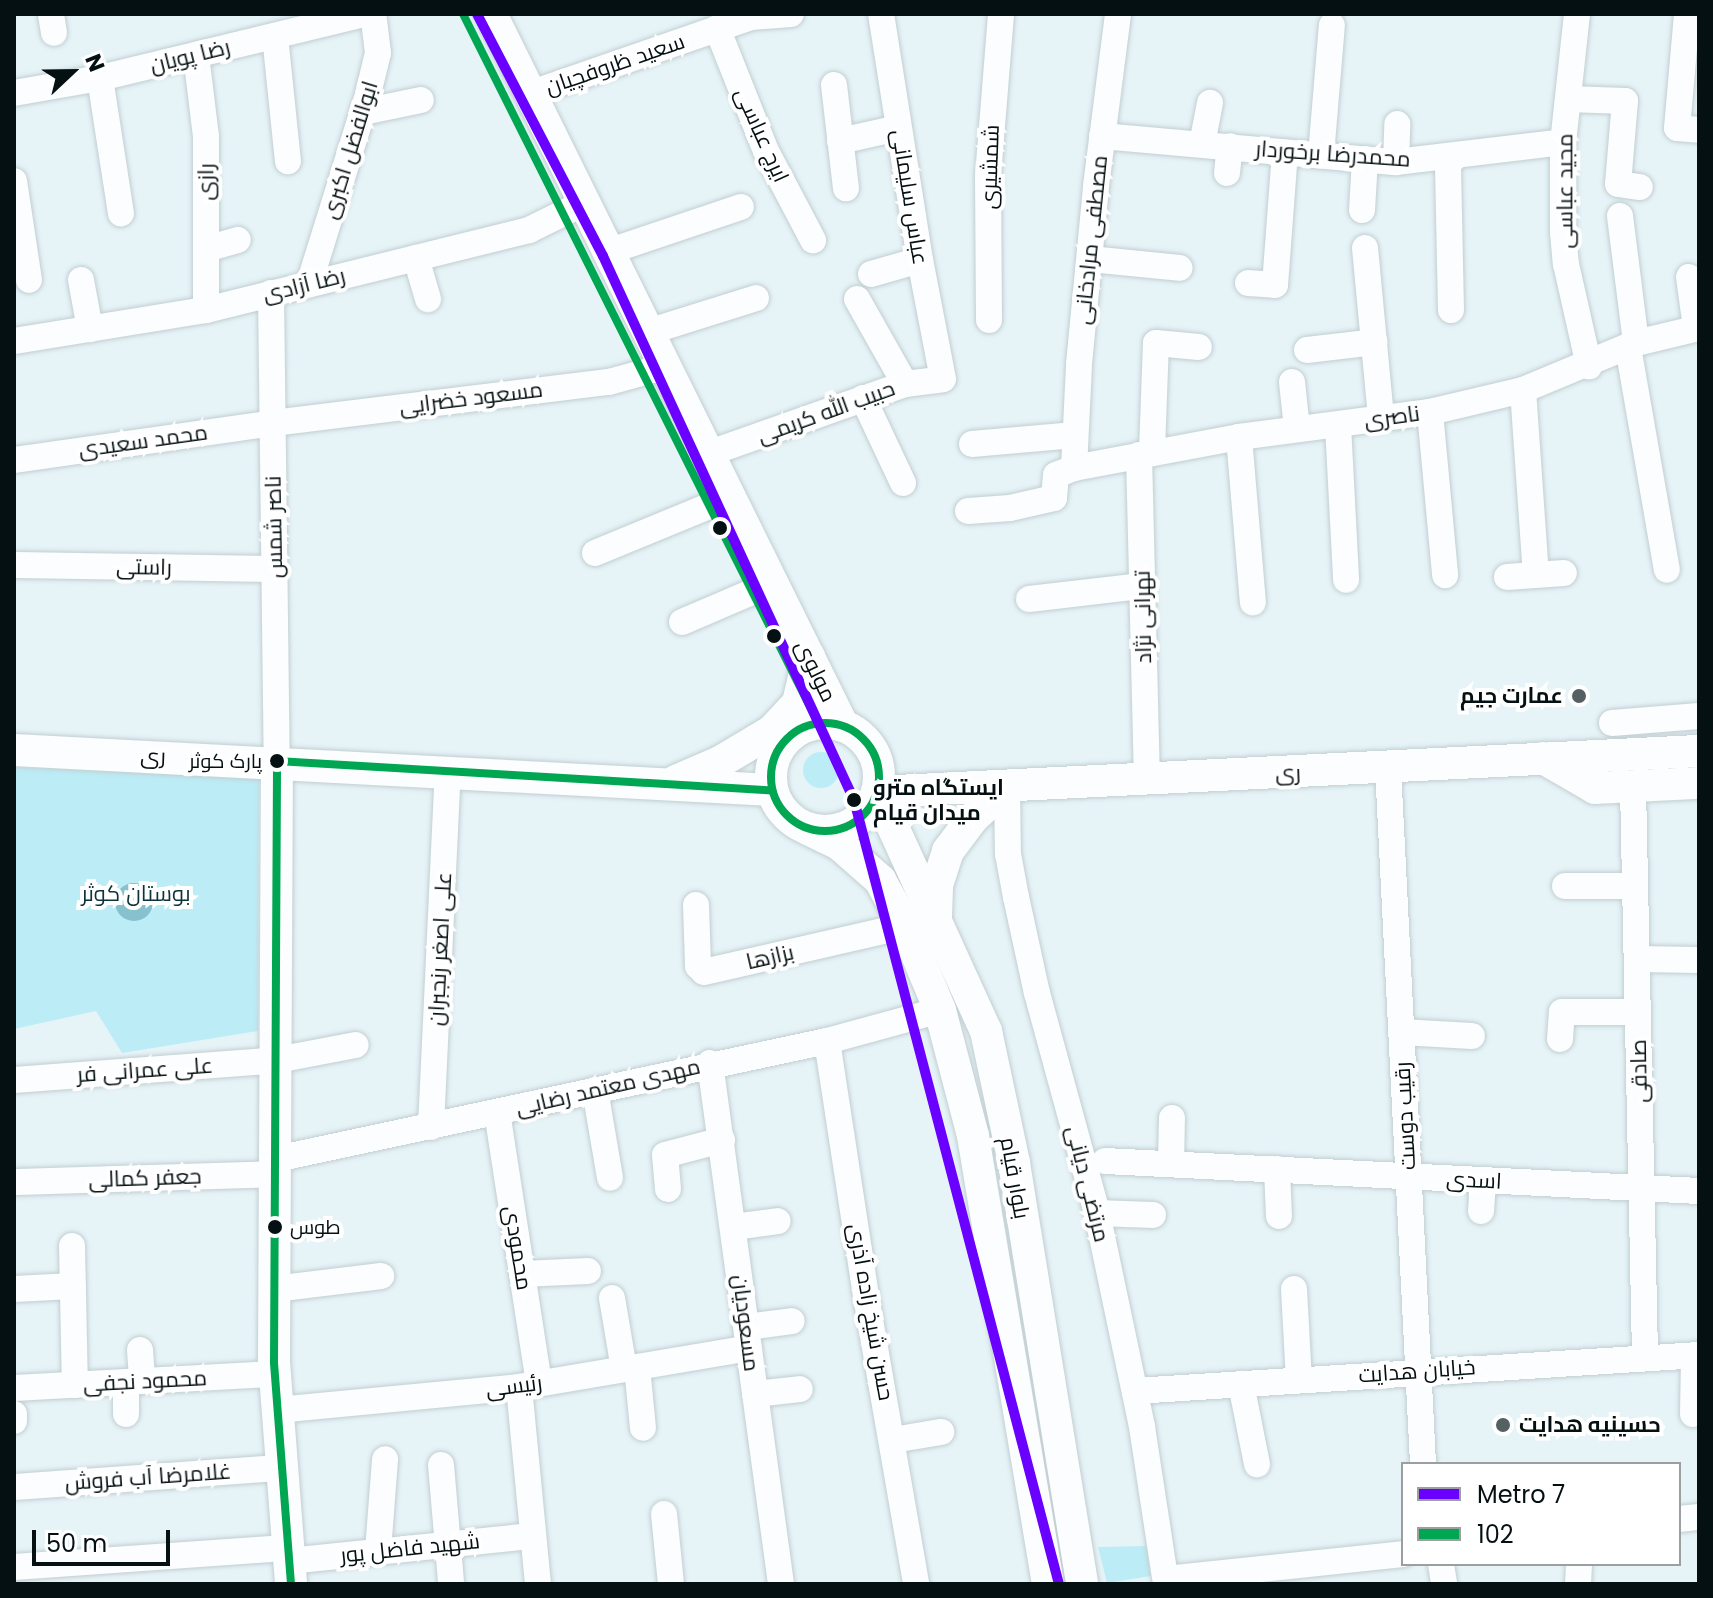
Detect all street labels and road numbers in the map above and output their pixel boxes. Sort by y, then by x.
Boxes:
street label: سعید ظروفچیان [542,28,688,100]
street label: رضا پویان [147,33,233,79]
street label: ابوالفضل اکبری [316,78,384,222]
street label: ایرج عباسی [729,84,795,186]
street label: شمشیری [975,124,1005,210]
street label: عباس سلیمانی [886,127,934,267]
street label: مجید عباسی [1552,133,1578,249]
street label: محمدرضا برخوردار [1254,135,1412,173]
street label: مصطفی مرادخانی [1069,154,1113,326]
street label: رازی [193,163,219,201]
street label: رضا آزادی [260,262,348,308]
street label: حبیب الله کریمی [754,375,898,449]
street label: مسعود خضرایی [398,376,544,420]
street label: ناصری [1362,400,1422,434]
street label: محمد سعیدی [77,419,209,463]
street label: ناصر شمس [260,475,288,579]
street label: راستی [116,553,172,581]
street label: تهرانی نژاد [1129,570,1157,664]
street label: مولوی [790,636,842,706]
street label: ری [140,742,166,770]
street label: ری [1275,759,1301,787]
street label: علی اصغر رنجبران [423,871,457,1027]
street label: بزازها [744,939,796,975]
street label: صادقی [1625,1039,1653,1103]
street label: علی عمرانی فر [76,1052,214,1088]
street label: مهدی معتمد رضایی [513,1053,703,1121]
street label: رقیب دوست [1389,1061,1421,1171]
street label: مرتضی دیانی [1061,1123,1115,1245]
street label: بلوار قیام [995,1135,1035,1221]
street label: جعفر کمالی [88,1163,202,1193]
street label: اسدی [1446,1165,1502,1195]
street label: محمودی [498,1204,538,1292]
street label: حسن شیخ زاده آذری [842,1221,900,1403]
street label: مسعودیان [727,1273,765,1373]
street label: خیابان‌ هدایت [1358,1354,1476,1388]
street label: محمود نجفی [82,1365,208,1397]
street label: رئیسی [484,1369,544,1403]
street label: غلامرضا آب فروش [64,1458,232,1496]
street label: شهید فاضل پور [339,1528,481,1568]

